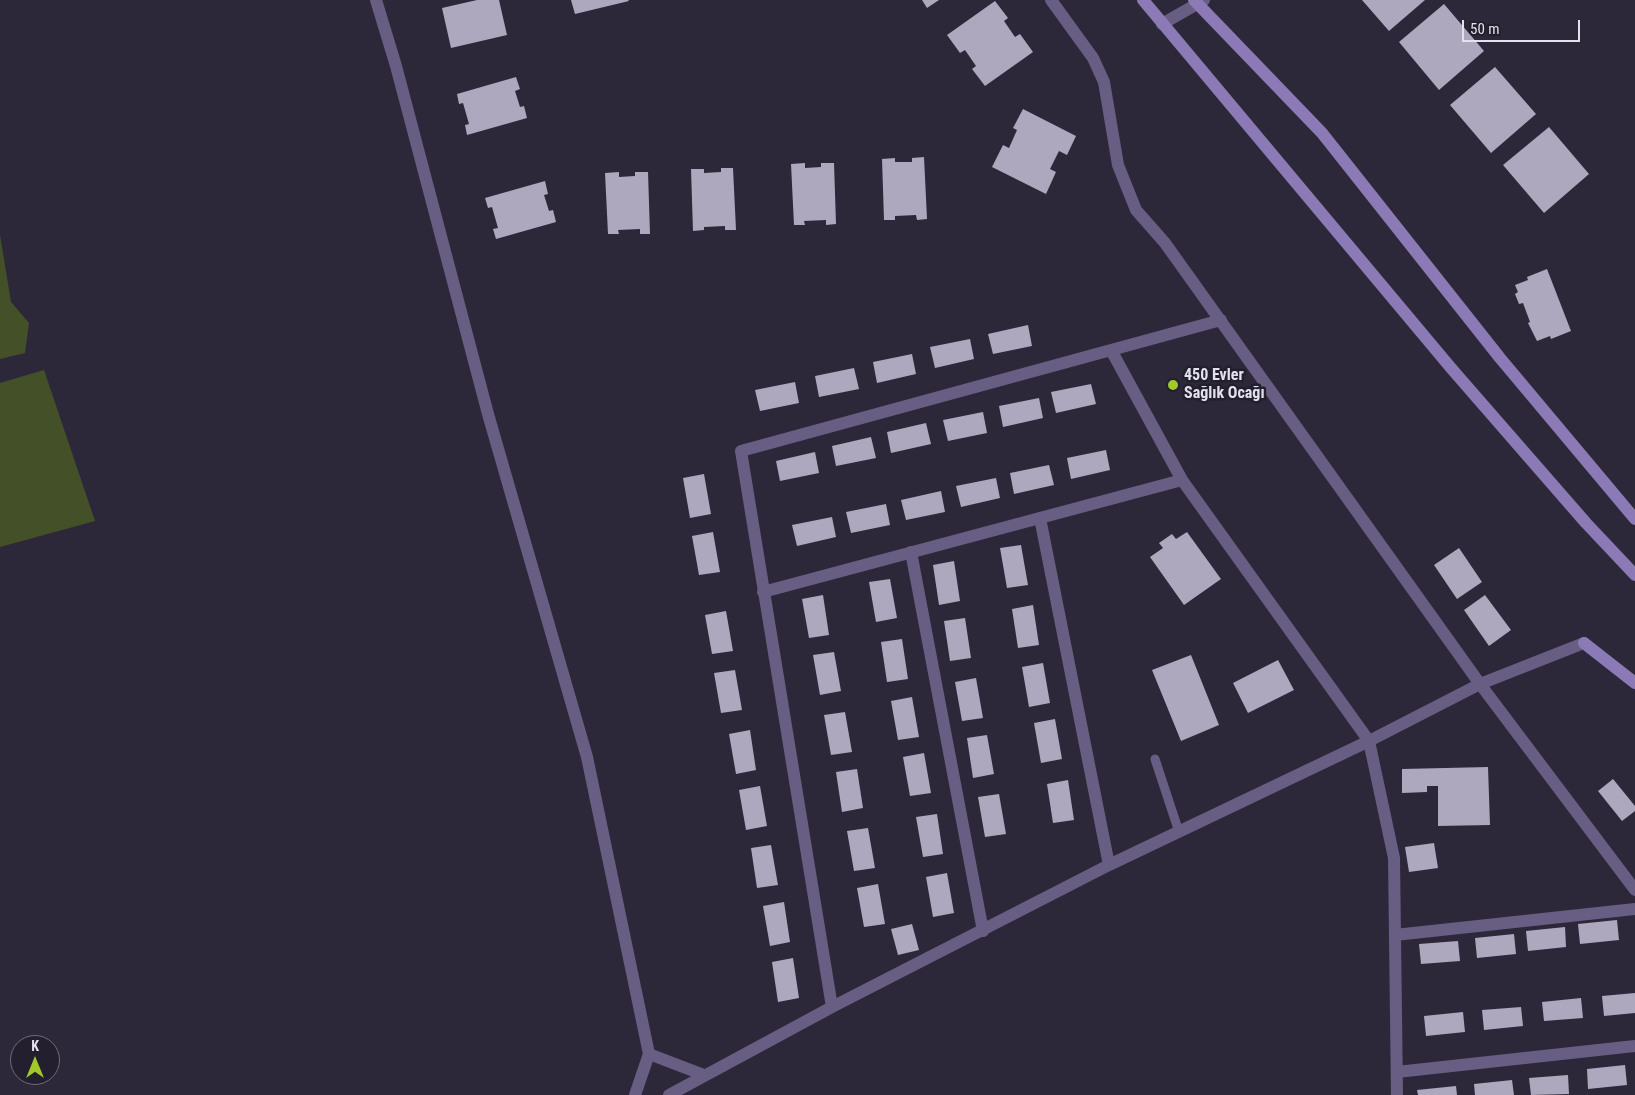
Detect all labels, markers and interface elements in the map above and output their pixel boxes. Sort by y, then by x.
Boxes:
scale bar [1465,10,1582,42]
text: 50 m [1470,20,1500,38]
place label: 450 Evler Sağlık Ocağı [1184,366,1265,404]
marker: 450 Evler Sağlık Ocağı [1166,378,1180,392]
north arrow [10,1035,60,1085]
text: K [31,1038,39,1054]

